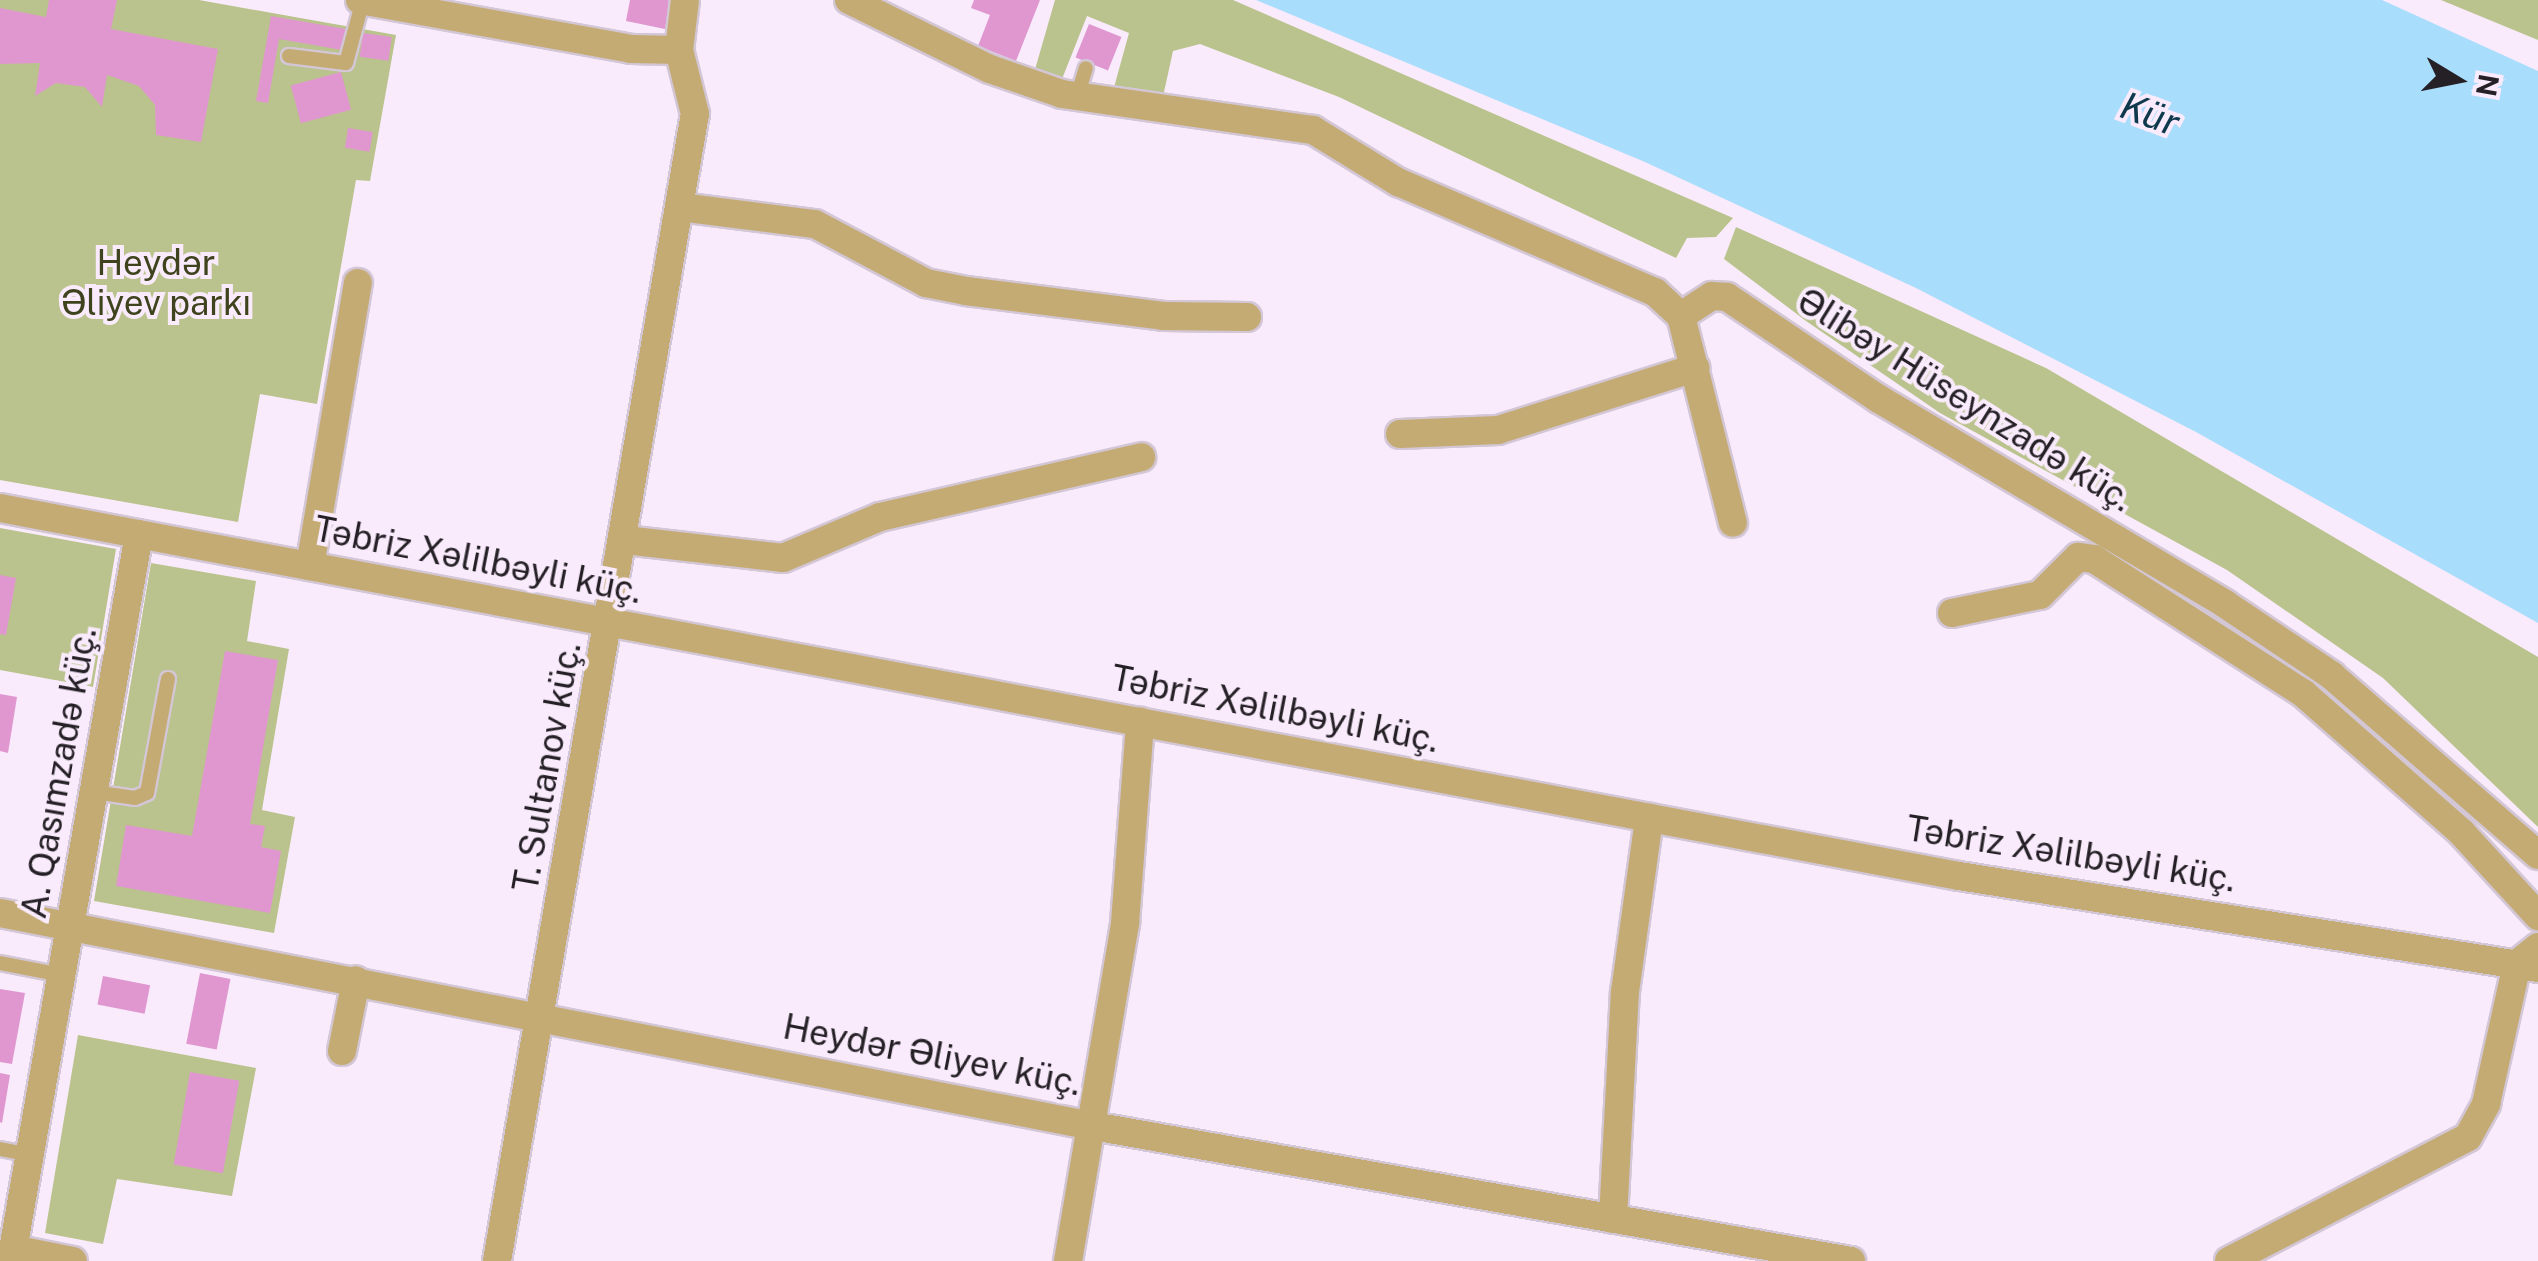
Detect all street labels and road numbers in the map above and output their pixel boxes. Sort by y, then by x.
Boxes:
street label: Əlibəy Hüseynzadə küç. [1789,279,2141,521]
street label: Təbriz Xəlilbəyli küç. [311,508,645,612]
street label: A. Qasımzadə küç. [13,624,105,922]
street label: T. Sultanov küç. [504,639,590,895]
street label: Təbriz Xəlilbəyli küç. [1108,657,1442,761]
street label: Təbriz Xəlilbəyli küç. [1903,807,2239,901]
street label: Heydər Əliyev küç. [780,1006,1084,1104]

